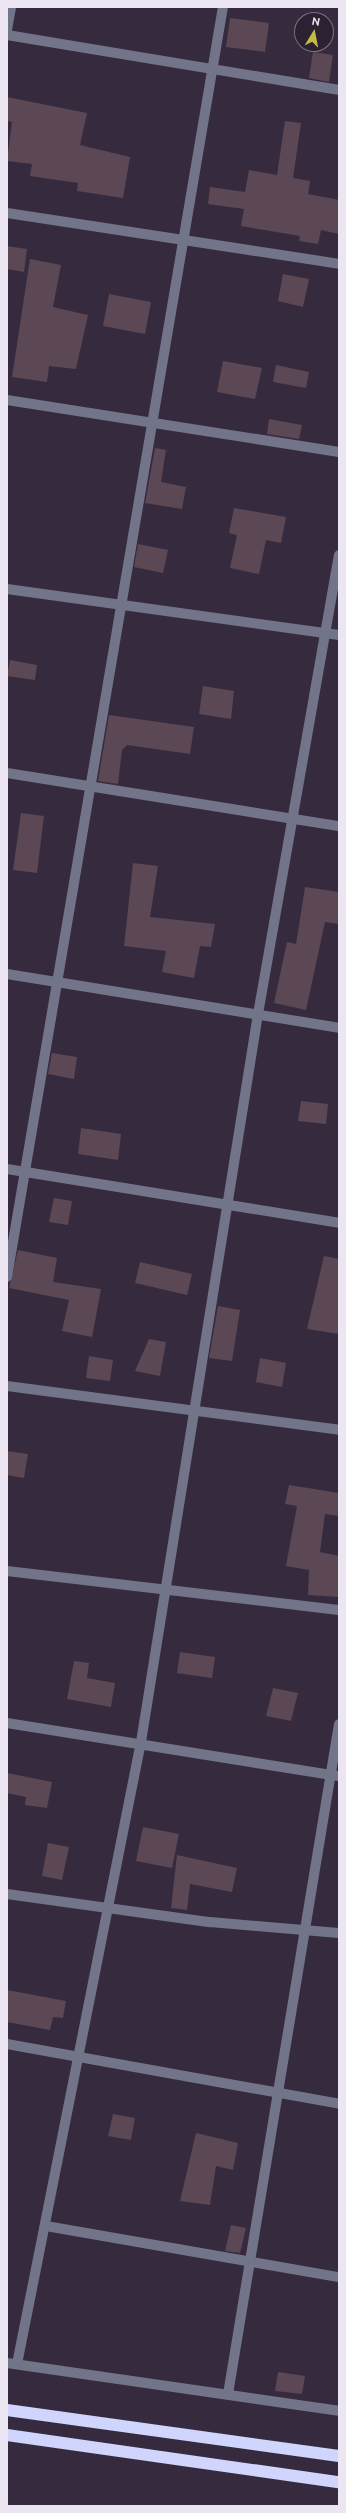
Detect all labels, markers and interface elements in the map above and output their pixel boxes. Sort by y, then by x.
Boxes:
north arrow [294,12,334,52]
text: N [311,15,321,28]

